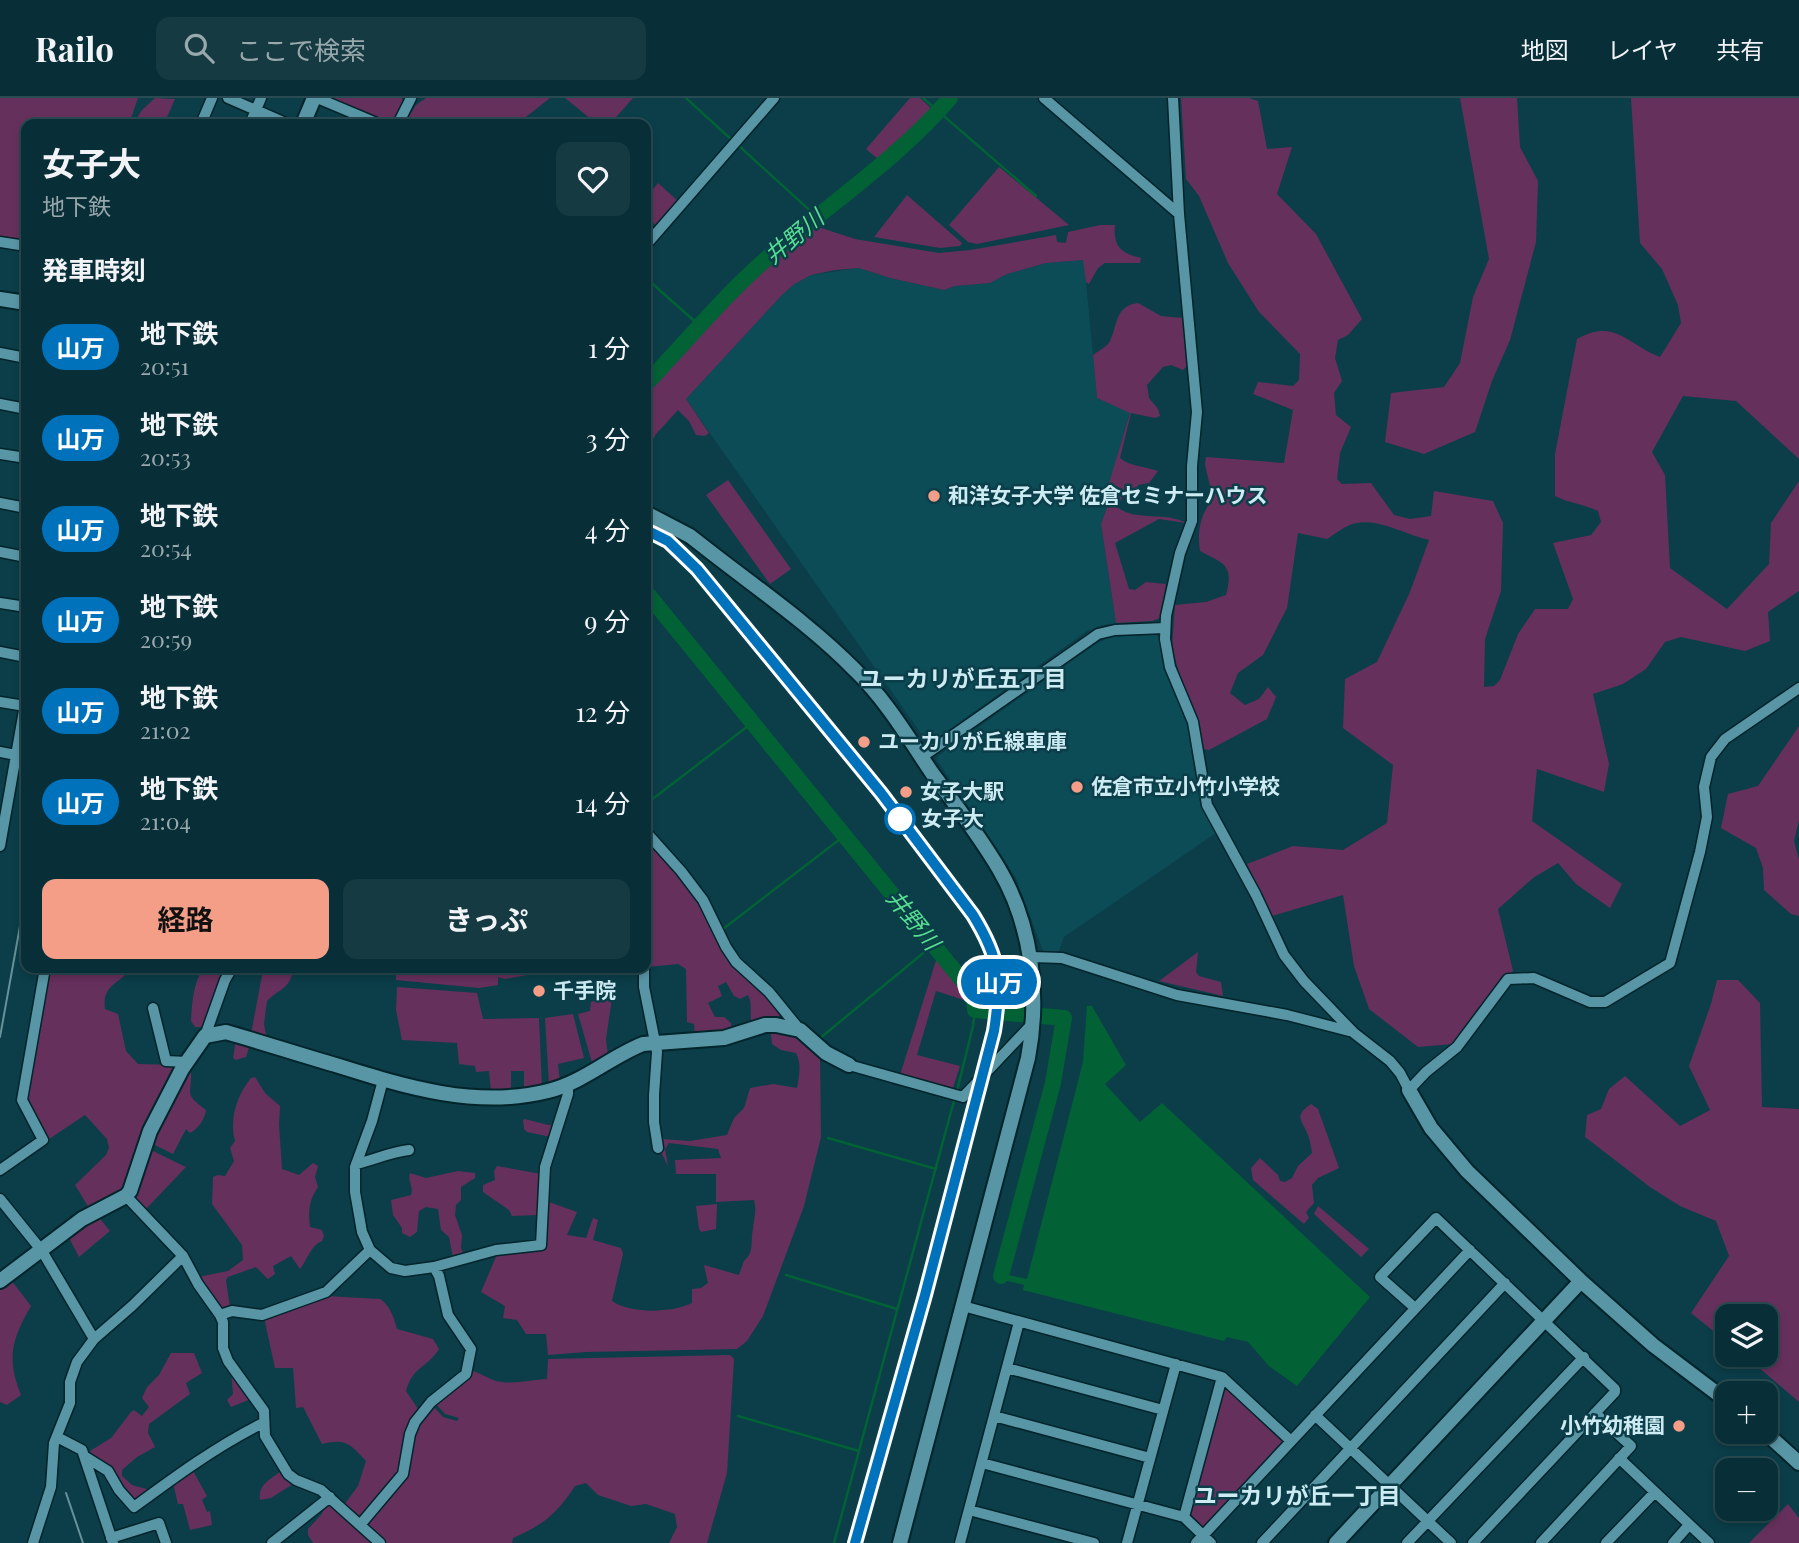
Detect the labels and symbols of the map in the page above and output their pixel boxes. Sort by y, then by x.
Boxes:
water label: 井野川 [757,200,832,270]
place label: 和洋女子大学 佐倉セミナーハウス [948,480,1267,508]
marker: 和洋女子大学 佐倉セミナーハウス [926,488,942,504]
district label: ユーカリが丘五丁目 [860,662,1067,693]
place label: ユーカリが丘線車庫 [878,726,1067,754]
marker: ユーカリが丘線車庫 [856,734,872,750]
place label: 佐倉市立小竹小学校 [1091,771,1280,799]
place label: 女子大駅 [920,776,1004,804]
marker: 佐倉市立小竹小学校 [1069,779,1085,795]
marker: 女子大駅 [898,784,914,800]
place label: 女子大 [921,803,984,831]
marker: 女子大 [885,804,915,834]
water label: 井野川 [880,882,950,958]
line badge: 山万 [968,959,1030,1005]
place label: 千手院 [553,975,616,1003]
marker: 千手院 [531,983,547,999]
place label: 小竹幼稚園 [1560,1410,1665,1438]
marker: 小竹幼稚園 [1671,1418,1687,1434]
district label: ユーカリが丘一丁目 [1194,1479,1401,1510]

